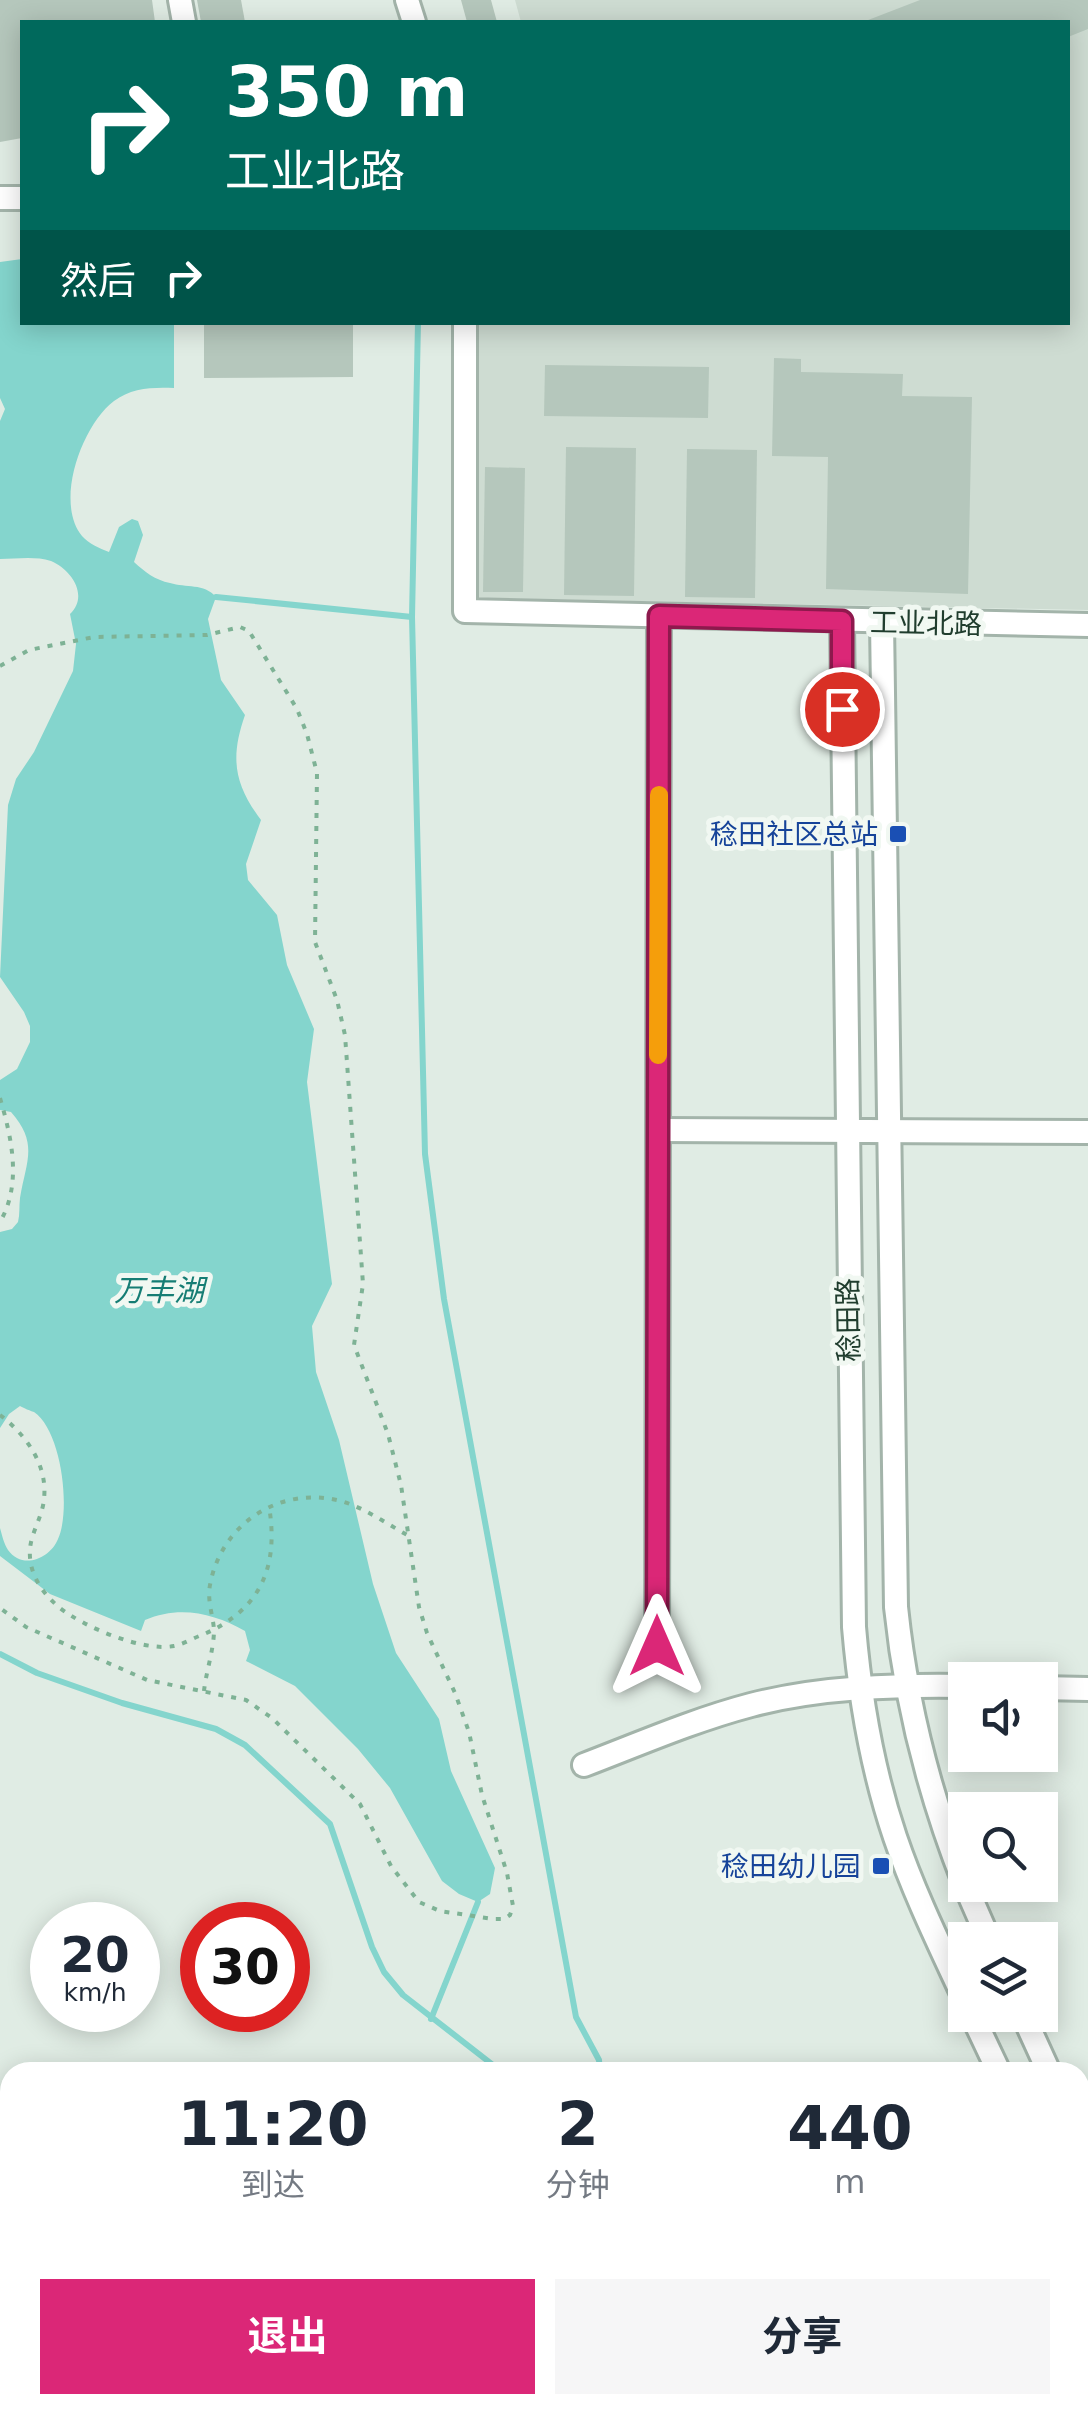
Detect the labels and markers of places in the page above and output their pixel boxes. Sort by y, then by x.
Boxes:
pin [800,667,885,752]
place label: 稔田社区总站 [710,818,878,851]
marker: 稔田社区总站 [887,823,909,845]
place label: 稔田幼儿园 [721,1850,861,1883]
marker: 稔田幼儿园 [870,1855,892,1877]

